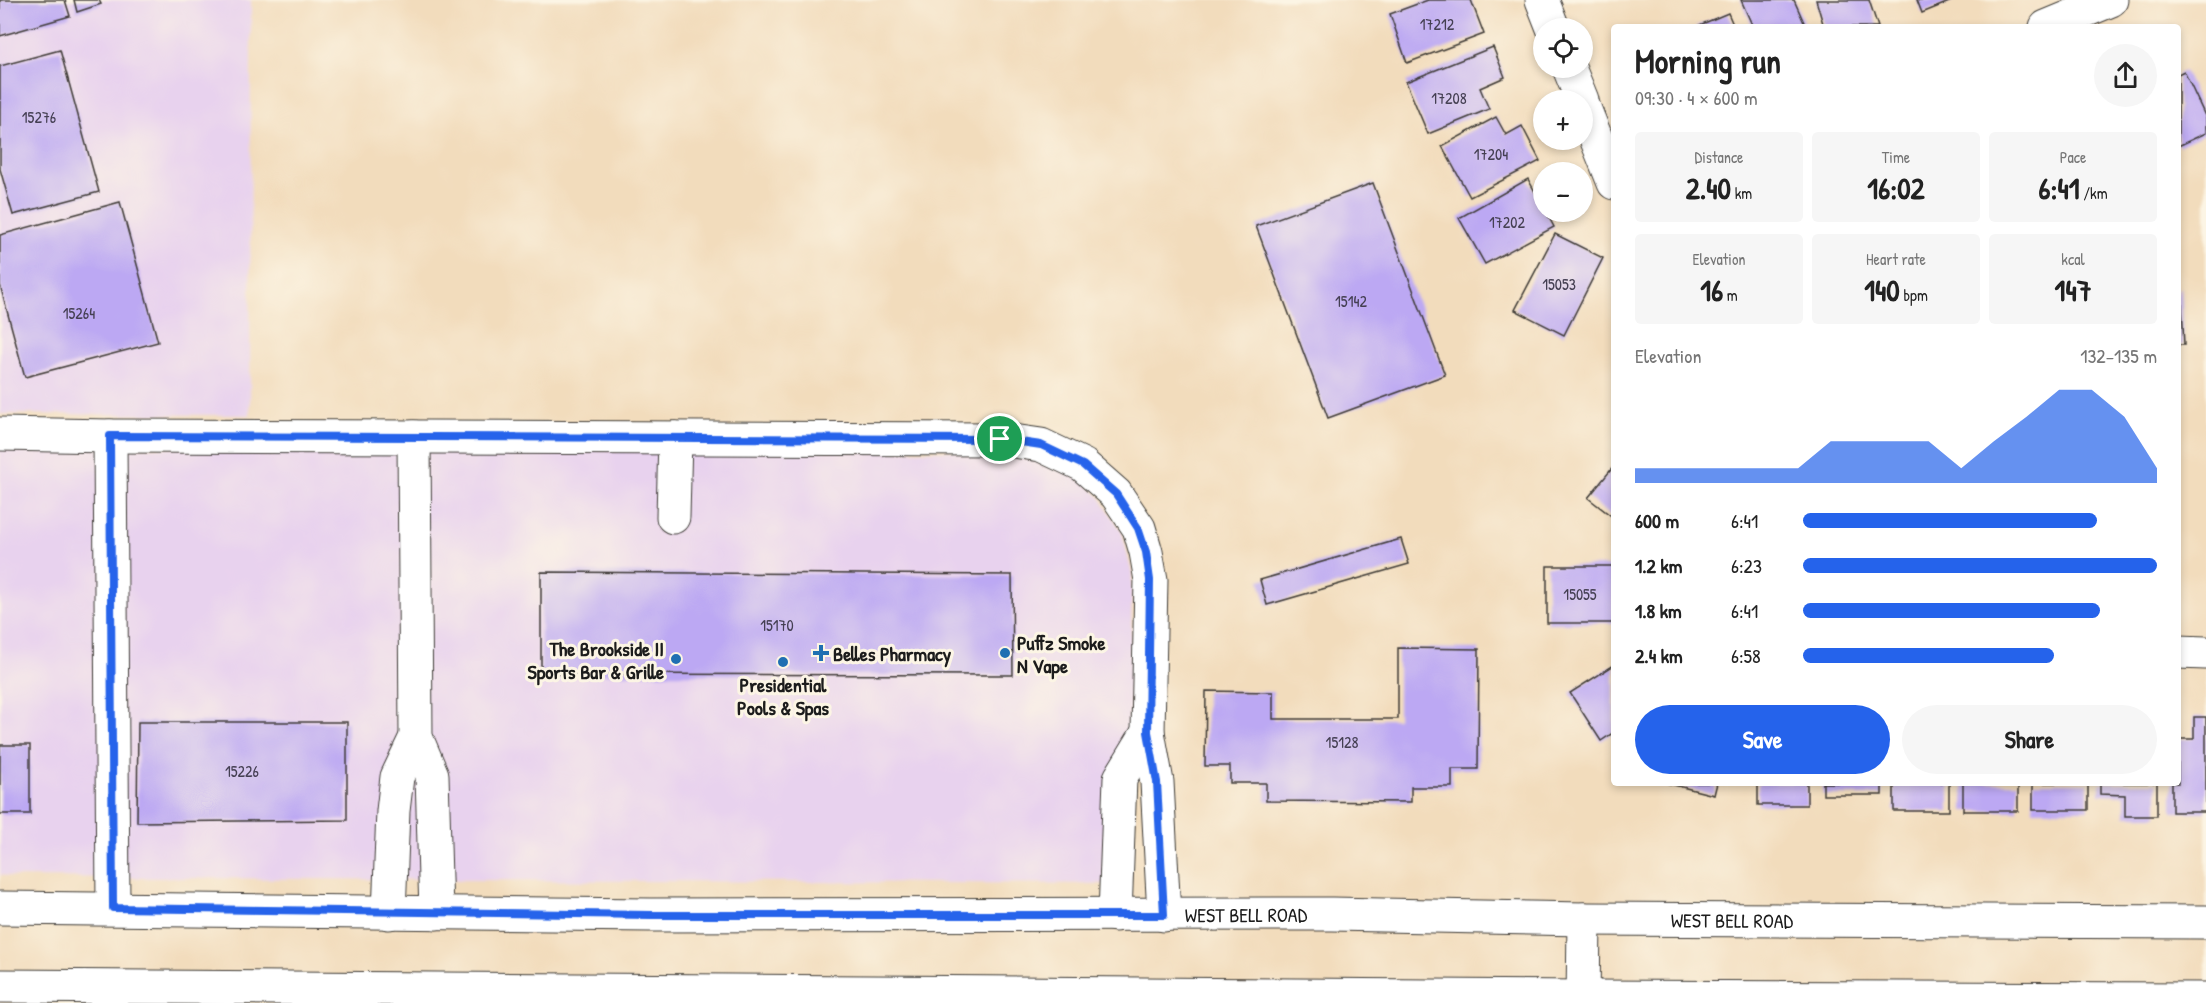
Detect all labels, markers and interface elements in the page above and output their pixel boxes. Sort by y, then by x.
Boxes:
house number: 17212 [1420,13,1455,35]
map controls [1533,18,1593,222]
button: locate [1533,18,1593,78]
text: Morning run [1635,39,1781,83]
button: share [2094,44,2157,107]
text: 09:30 · 4 × 600 m [1635,84,1758,111]
house number: 17208 [1431,87,1467,109]
button: + [1533,90,1593,150]
house number: 15276 [22,106,56,128]
house number: 17204 [1474,143,1508,165]
text: Distance [1695,146,1743,168]
text: Time [1882,146,1910,168]
text: Pace [2060,146,2086,168]
button: − [1533,162,1593,222]
text: 2.40 [1686,168,1731,208]
text: 16:02 [1867,168,1925,208]
text: 6:41 [2038,168,2080,208]
text: km [1731,182,1752,204]
text: /km [2080,182,2108,204]
house number: 17202 [1489,211,1525,233]
text: Elevation [1692,248,1746,270]
text: Heart rate [1866,248,1926,270]
text: kcal [2061,248,2085,270]
text: 16 [1700,270,1723,310]
text: 140 [1864,270,1900,310]
text: 147 [2055,270,2092,310]
house number: 15053 [1542,273,1576,295]
text: m [1723,284,1738,306]
text: bpm [1900,284,1928,306]
house number: 15142 [1335,290,1367,312]
house number: 15264 [63,302,95,324]
text: Elevation [1635,342,1701,369]
text: 132–135 m [2080,342,2157,369]
pin [974,413,1025,464]
icon: arrive [983,422,1016,455]
text: 600 m [1635,507,1679,534]
text: 6:41 [1731,507,1758,534]
text: 1.2 km [1635,552,1682,579]
text: 6:23 [1731,552,1762,579]
house number: 15055 [1563,583,1597,605]
text: 1.8 km [1635,597,1682,624]
text: 6:41 [1731,597,1758,624]
house number: 15170 [760,614,794,636]
place label: Puffz Smoke N Vape [1017,629,1105,680]
place label: The Brookside II Sports Bar & Grille [527,635,664,686]
place label: Belles Pharmacy [833,640,952,668]
text: 2.4 km [1635,642,1683,669]
text: 6:58 [1731,642,1761,669]
marker: Belles Pharmacy [814,646,828,660]
marker: Puffz Smoke N Vape [998,646,1012,660]
marker: The Brookside II Sports Bar & Grille [669,652,683,666]
marker: Presidential Pools & Spas [776,655,790,669]
place label: Presidential Pools & Spas [737,671,829,722]
button: Save [1635,705,1890,774]
button: Share [1902,705,2157,774]
house number: 15128 [1326,731,1358,753]
house number: 15226 [225,760,259,782]
street label: WEST BELL ROAD [1185,901,1308,928]
street label: WEST BELL ROAD [1671,906,1794,934]

